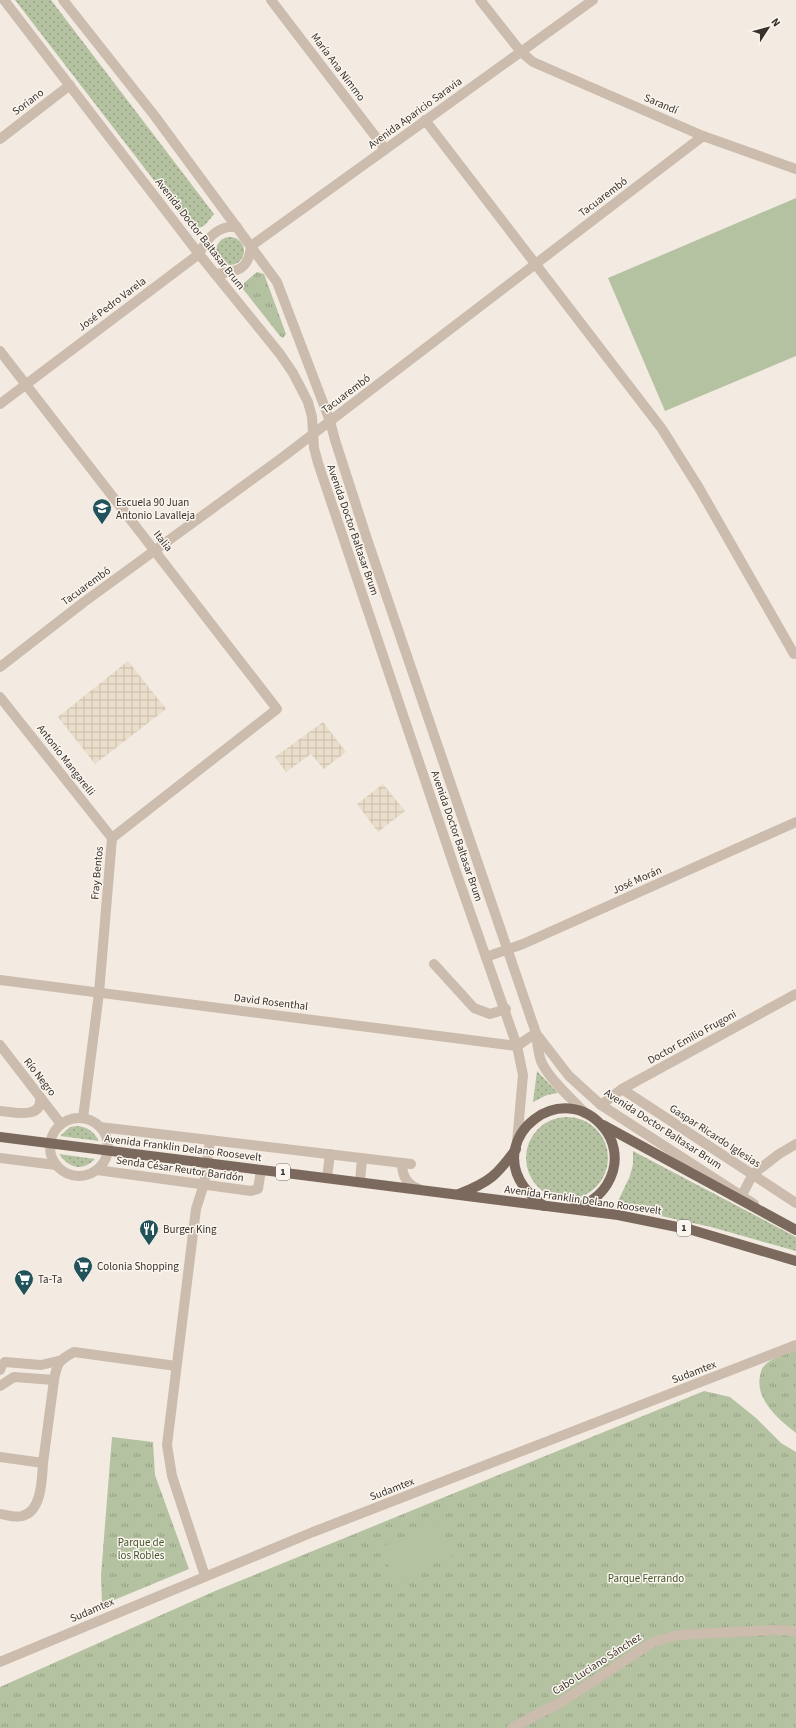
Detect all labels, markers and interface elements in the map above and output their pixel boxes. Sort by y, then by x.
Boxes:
north arrow [748,8,788,48]
text: N [767,15,784,30]
street label: María Ana Nimmo [307,30,369,104]
street label: Avenida Aparicio Saravia [365,74,465,152]
street label: Soriano [9,85,47,119]
street label: Sarandí [642,90,680,118]
street label: Tacuarembó [576,174,631,220]
street label: Avenida Doctor Baltasar Brum [152,175,248,293]
street label: José Pedro Varela [75,274,149,334]
street label: Tacuarembó [319,371,374,417]
street label: Avenida Doctor Baltasar Brum [324,463,382,597]
place label: Escuela 90 Juan Antonio Lavalleja [116,495,195,523]
school or university icon: Escuela 90 Juan Antonio Lavalleja [91,497,113,525]
street label: Italia [150,527,176,555]
street label: Tacuarembó [58,563,114,609]
street label: Antonio Mangarelli [34,721,98,799]
street label: Avenida Doctor Baltasar Brum [428,769,486,903]
street label: Fray Bentos [87,845,107,900]
street label: José Morán [610,862,664,898]
street label: David Rosenthal [233,990,309,1014]
street label: Doctor Emilio Frugoni [645,1006,739,1068]
street label: Río Negro [20,1055,60,1099]
street label: Avenida Doctor Baltasar Brum [601,1085,725,1173]
street label: Gaspar Ricardo Iglesias [666,1101,764,1171]
street label: Avenida Franklin Delano Roosevelt [103,1131,263,1165]
street label: Senda César Reutor Baridón [115,1153,245,1185]
road number: 1 [276,1164,290,1180]
street label: Avenida Franklin Delano Roosevelt [503,1182,663,1218]
restaurant icon: Burger King [138,1218,160,1246]
road number: 1 [677,1220,691,1236]
place label: Burger King [163,1222,217,1237]
supermarket icon: Colonia Shopping [72,1255,94,1283]
place label: Colonia Shopping [97,1259,179,1274]
supermarket icon: Ta-Ta [13,1268,35,1296]
place label: Ta-Ta [38,1272,62,1287]
street label: Sudamtex [670,1357,718,1387]
street label: Sudamtex [368,1474,416,1504]
park label: Parque de los Robles [118,1535,165,1563]
park label: Parque Ferrando [608,1571,684,1586]
street label: Sudamtex [68,1594,116,1626]
street label: Cabo Luciano Sánchez [550,1629,645,1698]

